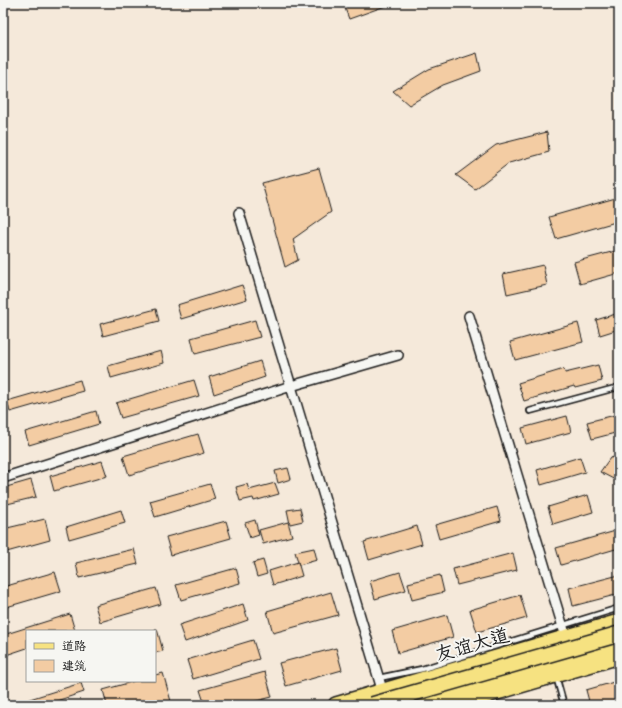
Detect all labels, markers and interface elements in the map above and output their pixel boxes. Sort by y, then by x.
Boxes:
street label: 友谊大道 [432,623,512,667]
legend [26,630,156,682]
text: 道路 [62,638,86,654]
text: 建筑 [62,658,86,674]

